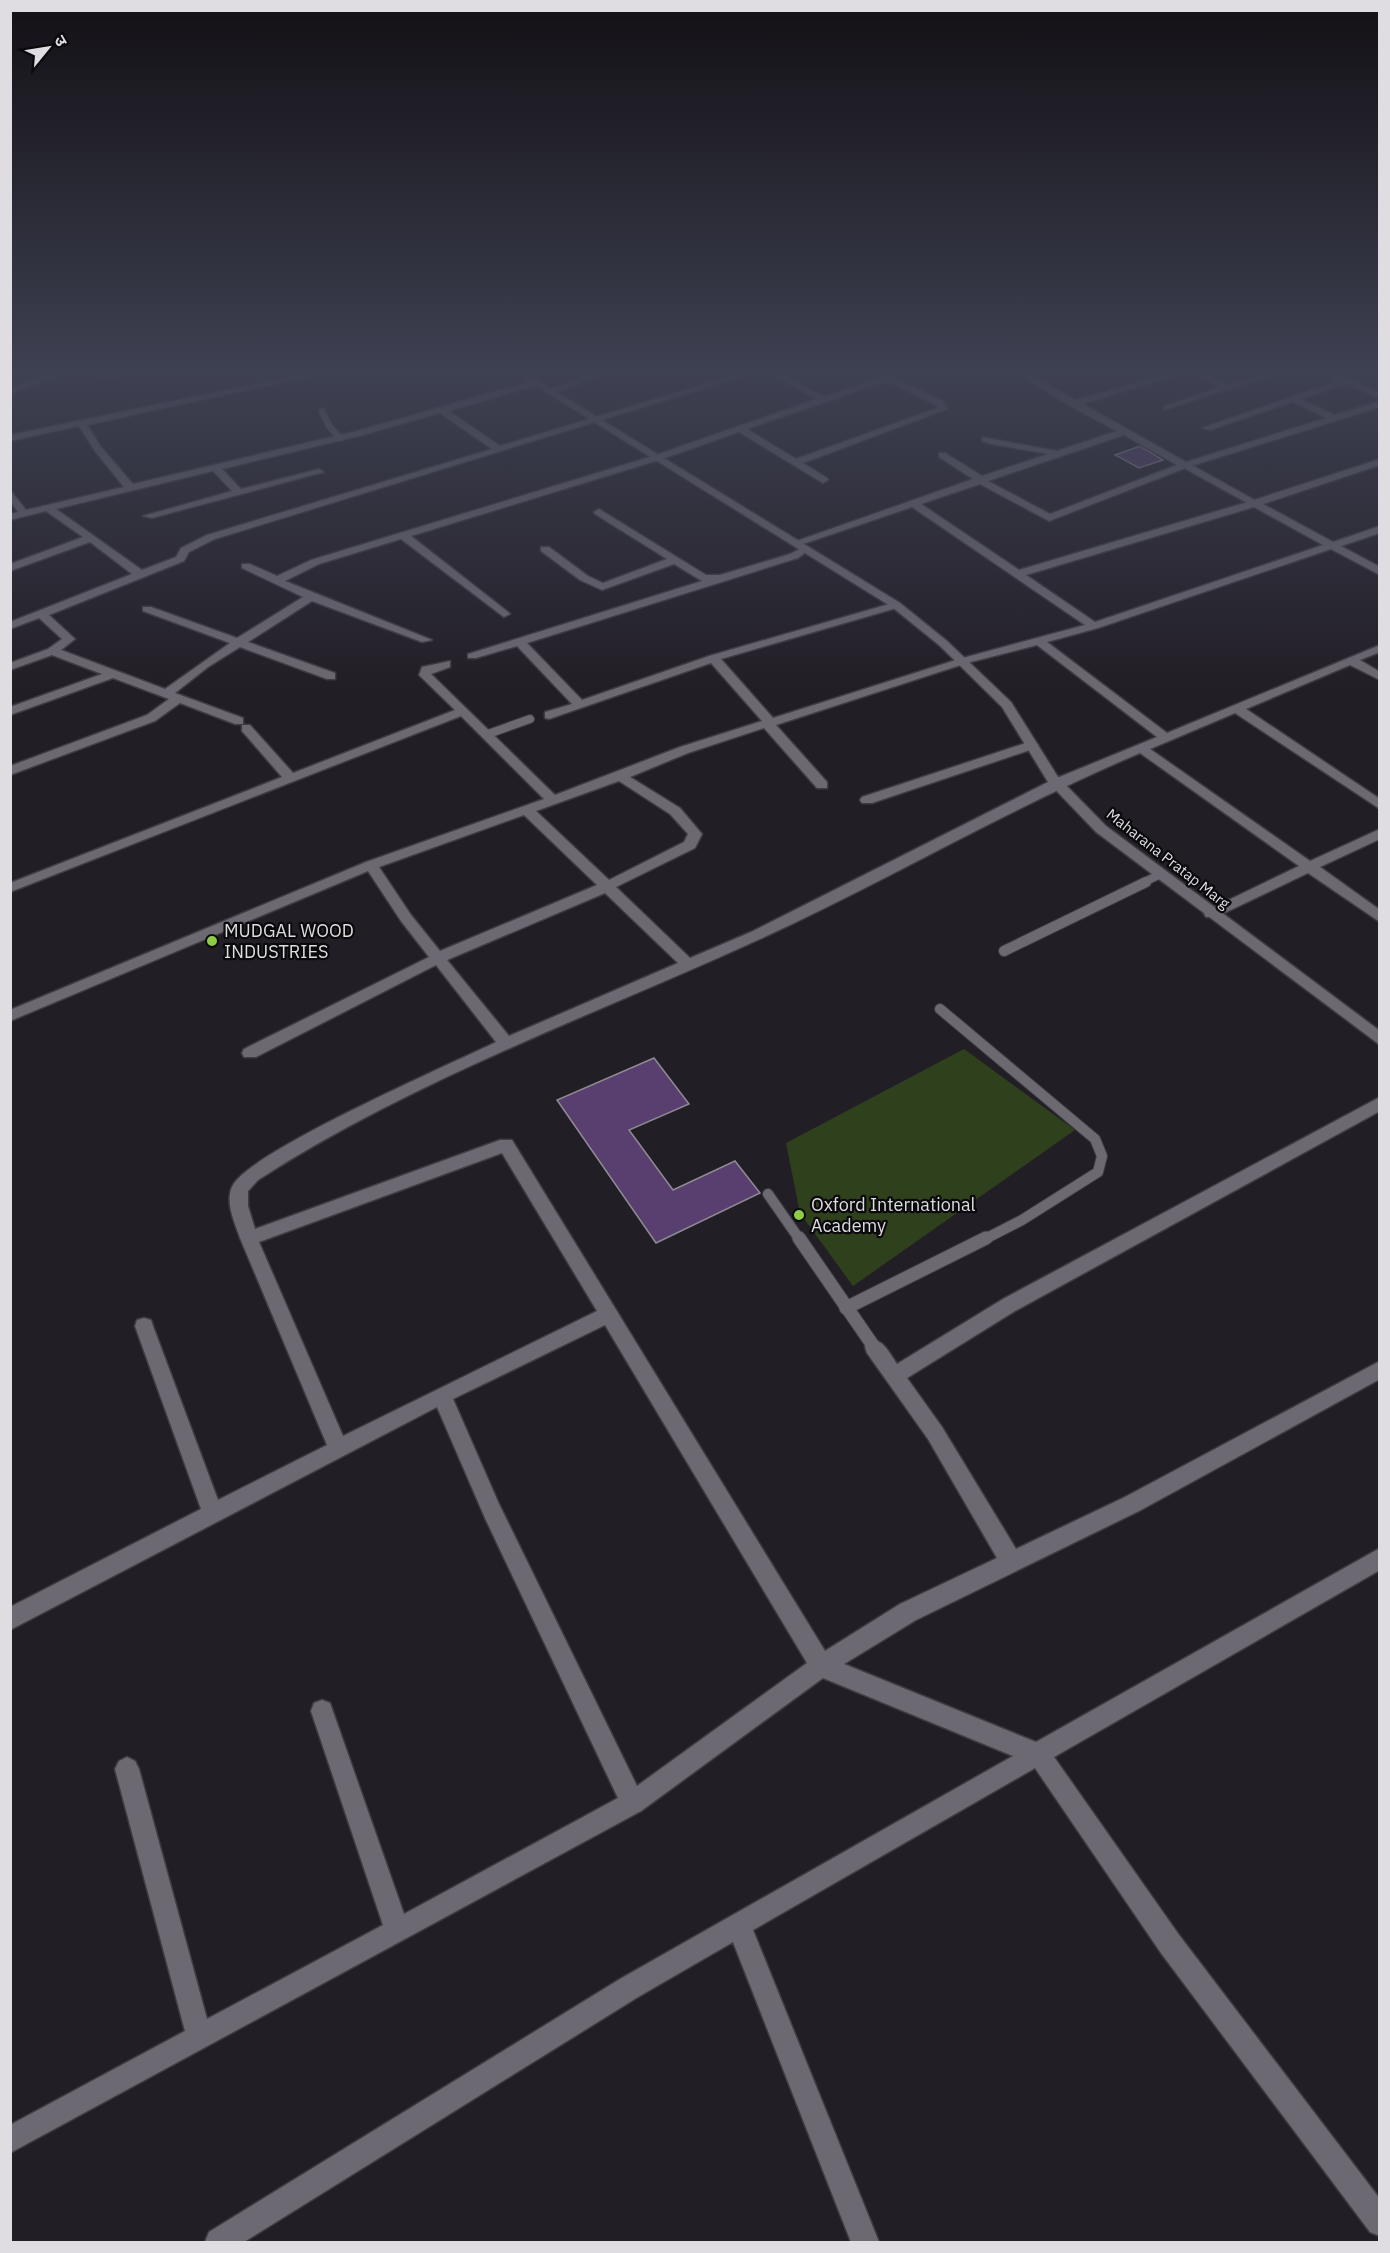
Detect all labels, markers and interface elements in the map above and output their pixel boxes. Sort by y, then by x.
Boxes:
north arrow [18,18,78,78]
text: उ [50,31,72,50]
street label: Maharana Pratap Marg [1103,805,1234,913]
place label: MUDGAL WOOD INDUSTRIES [224,919,354,963]
marker: MUDGAL WOOD INDUSTRIES [205,934,219,948]
place label: Oxford International Academy [811,1193,976,1237]
marker: Oxford International Academy [792,1208,806,1222]

